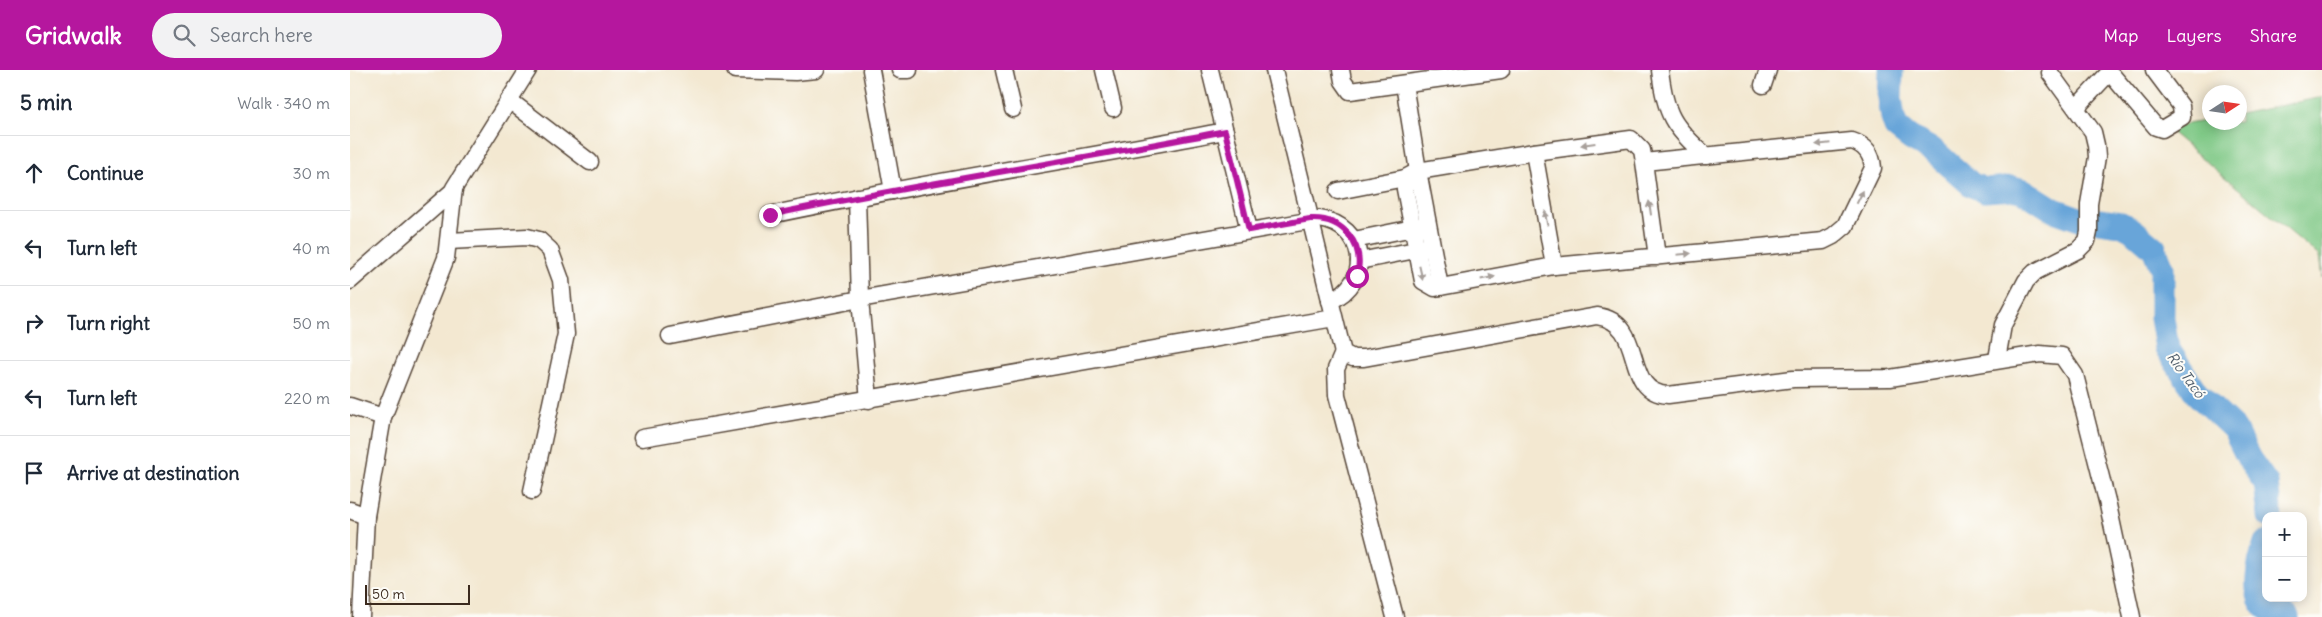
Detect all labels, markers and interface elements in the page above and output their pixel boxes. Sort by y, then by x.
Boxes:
search box [152,13,502,58]
text: Gridwalk [25,20,122,50]
icon: search [170,21,198,49]
text: Search here [210,23,313,47]
text: Map [2103,24,2138,47]
text: Layers [2166,24,2222,47]
text: Share [2250,24,2297,47]
north arrow [2202,85,2247,130]
text: 5 min [20,89,72,116]
text: Walk · 340 m [237,93,330,113]
one-way arrow [1579,140,1595,148]
one-way arrow [1814,140,1830,148]
icon: ahead [20,159,48,187]
text: Continue [67,161,144,185]
text: 30 m [293,163,330,183]
one-way arrow [1856,190,1864,204]
one-way arrow [1646,200,1654,216]
route end [759,204,782,227]
one-way arrow [1541,210,1549,226]
icon: left [20,234,48,262]
text: Turn left [67,236,137,260]
text: 40 m [292,238,330,258]
one-way arrow [1676,250,1692,258]
route start [1346,265,1369,288]
one-way arrow [1418,265,1426,281]
one-way arrow [1480,274,1496,282]
icon: right [20,309,48,337]
text: Turn right [67,311,150,335]
text: 50 m [292,313,330,333]
water label: Río Tacó [2163,348,2209,402]
icon: left [20,384,48,412]
text: Turn left [67,386,137,410]
text: 220 m [284,388,330,408]
icon: arrive [20,459,48,487]
text: Arrive at destination [67,461,240,485]
map controls [2262,512,2307,602]
button: + [2262,512,2307,557]
button: − [2262,557,2307,602]
scale bar [365,582,470,605]
text: 50 m [372,585,405,603]

